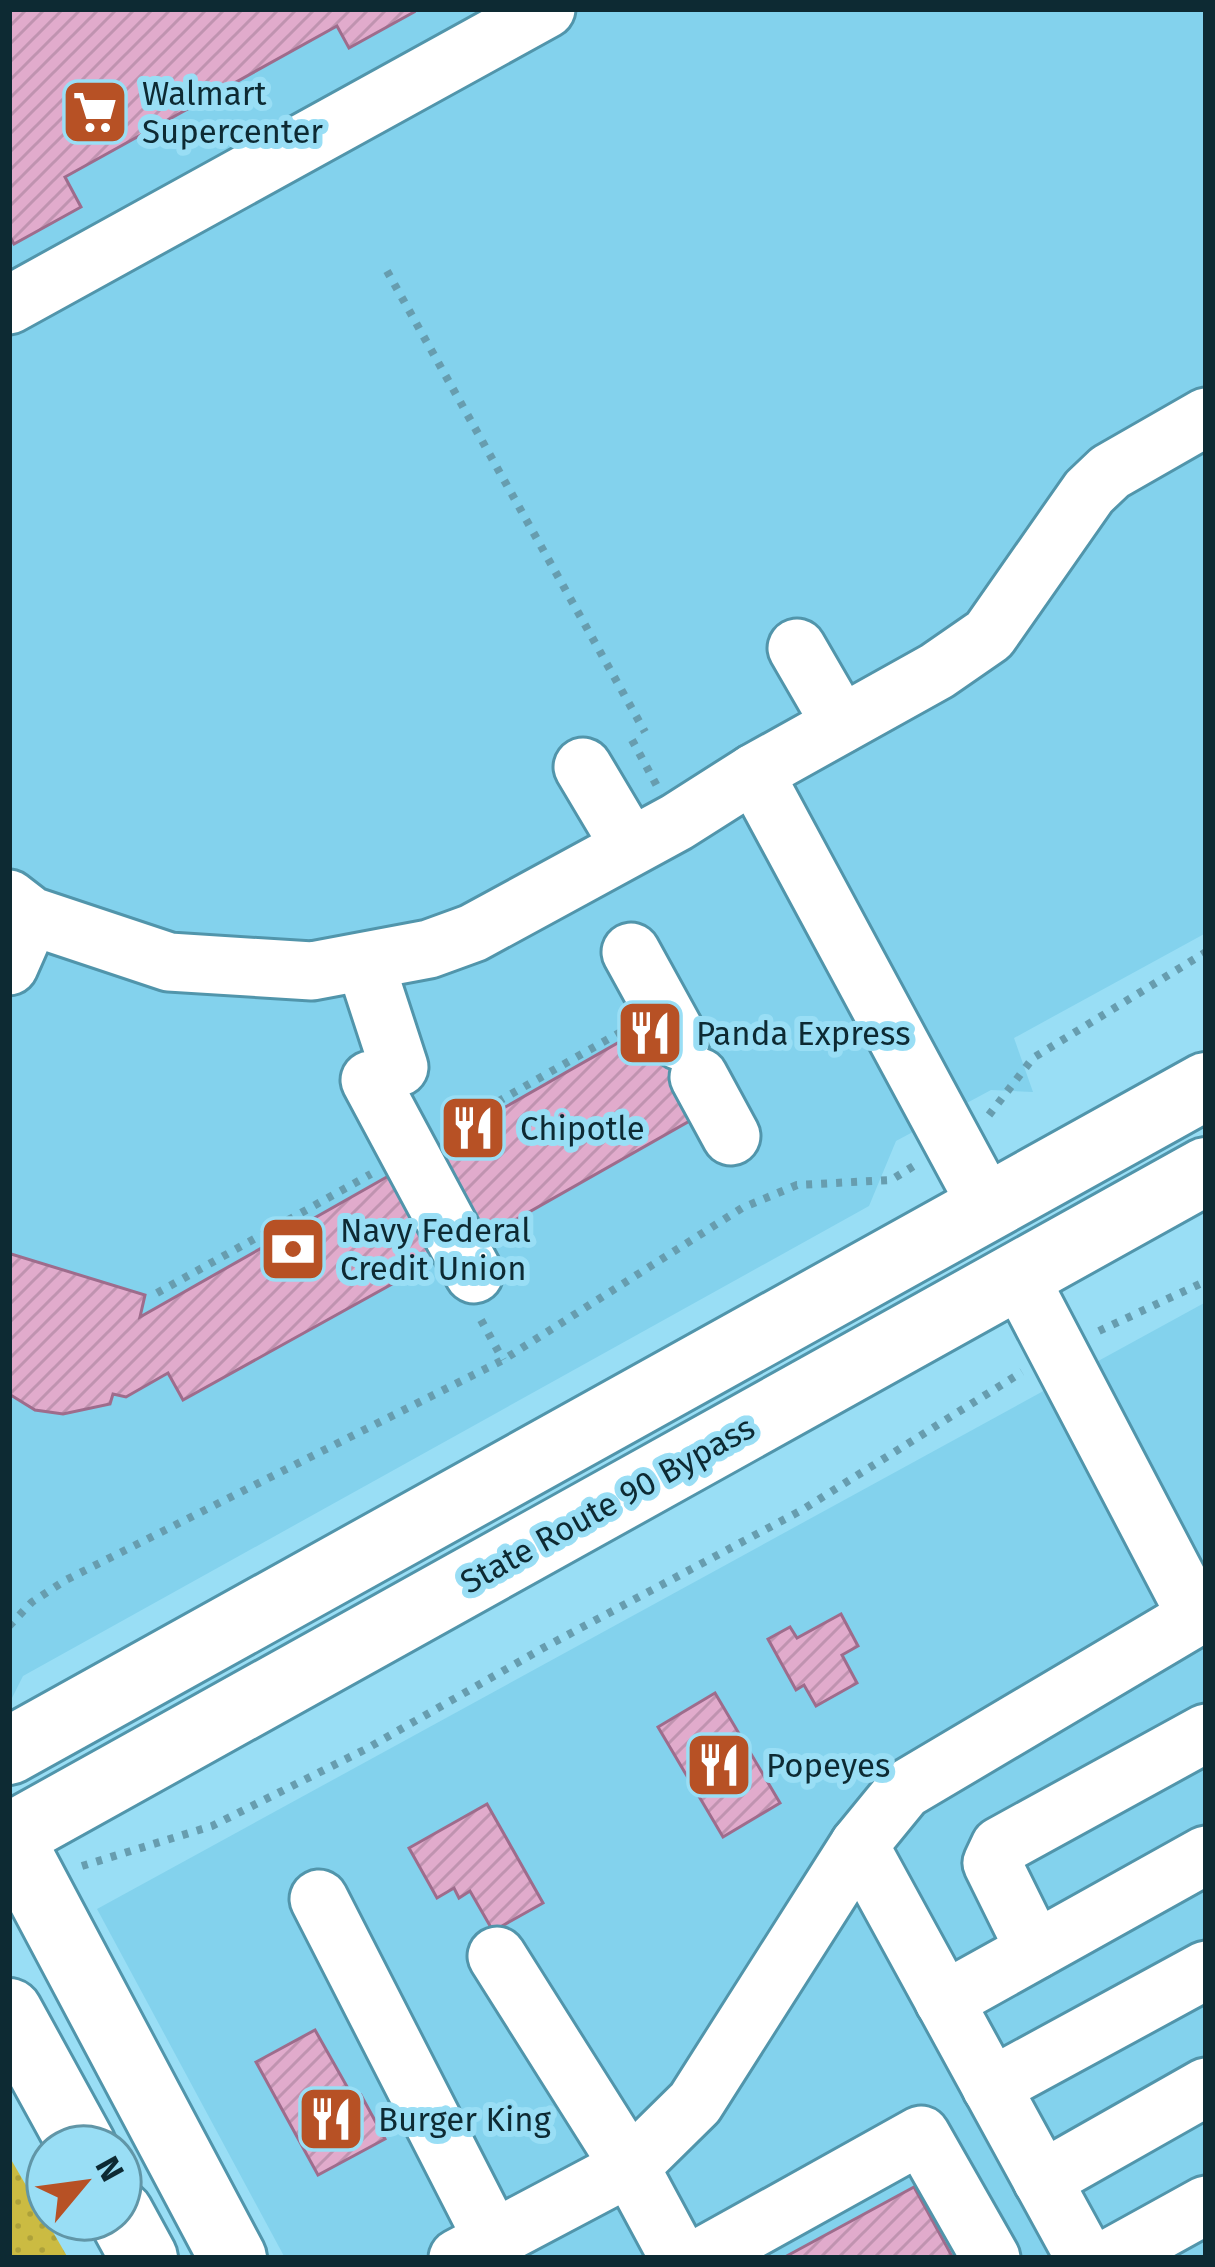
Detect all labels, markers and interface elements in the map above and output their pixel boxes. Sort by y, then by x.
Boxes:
place label: Walmart Supercenter [142,74,323,152]
supermarket icon: Walmart Supercenter [60,77,130,147]
restaurant icon: Panda Express [615,998,685,1068]
place label: Panda Express [696,1014,911,1054]
restaurant icon: Chipotle [438,1093,508,1163]
place label: Chipotle [520,1109,645,1149]
place label: Navy Federal Credit Union [340,1211,531,1289]
bank icon: Navy Federal Credit Union [258,1214,328,1284]
street label: State Route 90 Bypass [453,1407,762,1602]
restaurant icon: Popeyes [684,1730,754,1800]
place label: Popeyes [766,1746,890,1786]
restaurant icon: Burger King [296,2084,366,2154]
place label: Burger King [378,2100,552,2140]
north arrow [24,2123,144,2243]
text: N [87,2150,132,2188]

